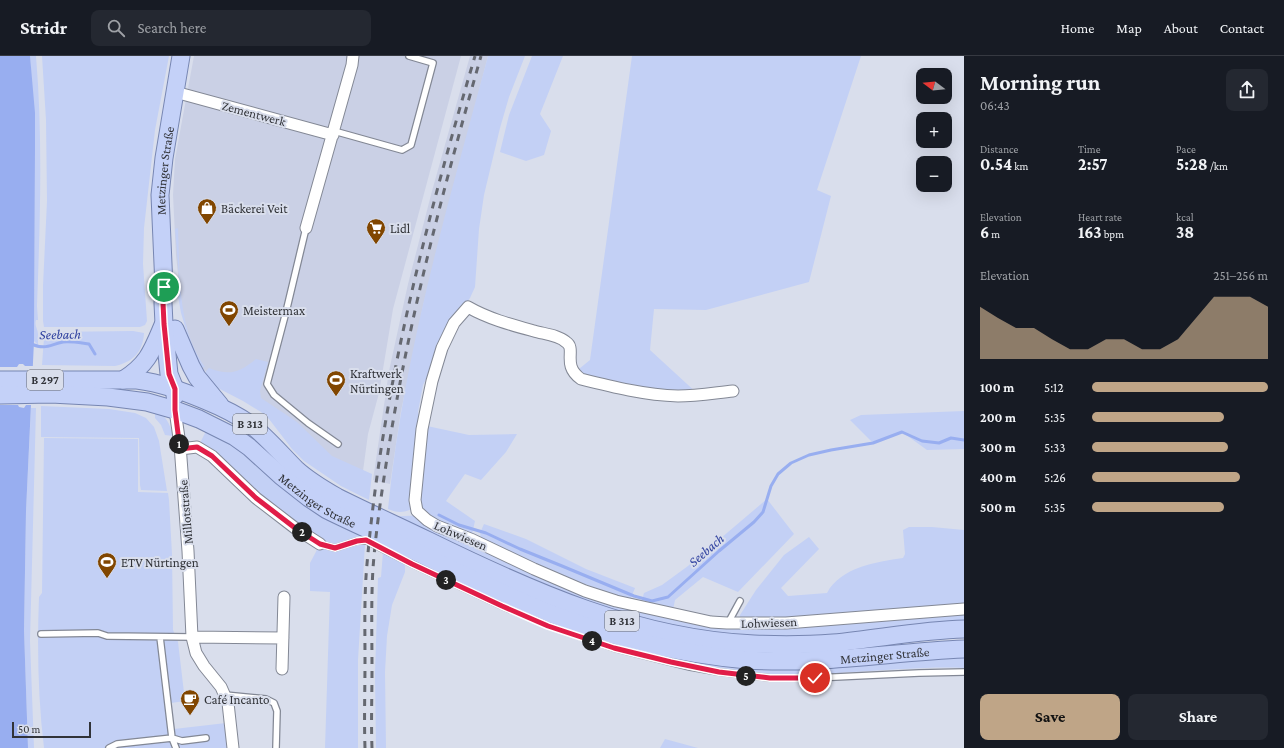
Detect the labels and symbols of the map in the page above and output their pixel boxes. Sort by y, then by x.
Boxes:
north arrow [916,68,952,104]
street label: Zementwerk [220,98,288,129]
street label: Metzinger Straße [153,125,177,216]
shop icon: Bäckerei Veit [196,197,218,225]
place label: Bäckerei Veit [221,201,288,216]
supermarket icon: Lidl [365,217,387,245]
place label: Lidl [390,221,411,236]
pin [147,270,181,304]
sports icon: Meistermax [218,299,240,327]
place label: Meistermax [243,303,305,318]
water label: Seebach [39,326,81,342]
place label: Kraftwerk Nürtingen [350,366,404,396]
sports icon: Kraftwerk Nürtingen [325,369,347,397]
road number: B 297 [27,370,63,390]
road number: B 313 [233,414,267,434]
pin: 1 [169,434,189,454]
street label: Metzinger Straße [276,470,359,531]
street label: Millotstraße [175,479,196,545]
street label: Lohwiesen [432,518,490,553]
pin: 2 [292,522,312,542]
water label: Seebach [685,530,727,570]
sports icon: ETV Nürtingen [96,551,118,579]
place label: ETV Nürtingen [121,555,199,570]
pin: 3 [436,570,456,590]
road number: B 313 [605,611,639,631]
street label: Lohwiesen [741,614,797,631]
pin: 4 [582,631,602,651]
street label: Metzinger Straße [840,644,930,667]
pin [798,661,832,695]
pin: 5 [736,666,756,686]
cafe icon: Café Incanto [179,688,201,716]
place label: Café Incanto [204,692,270,707]
scale bar [12,720,91,739]

